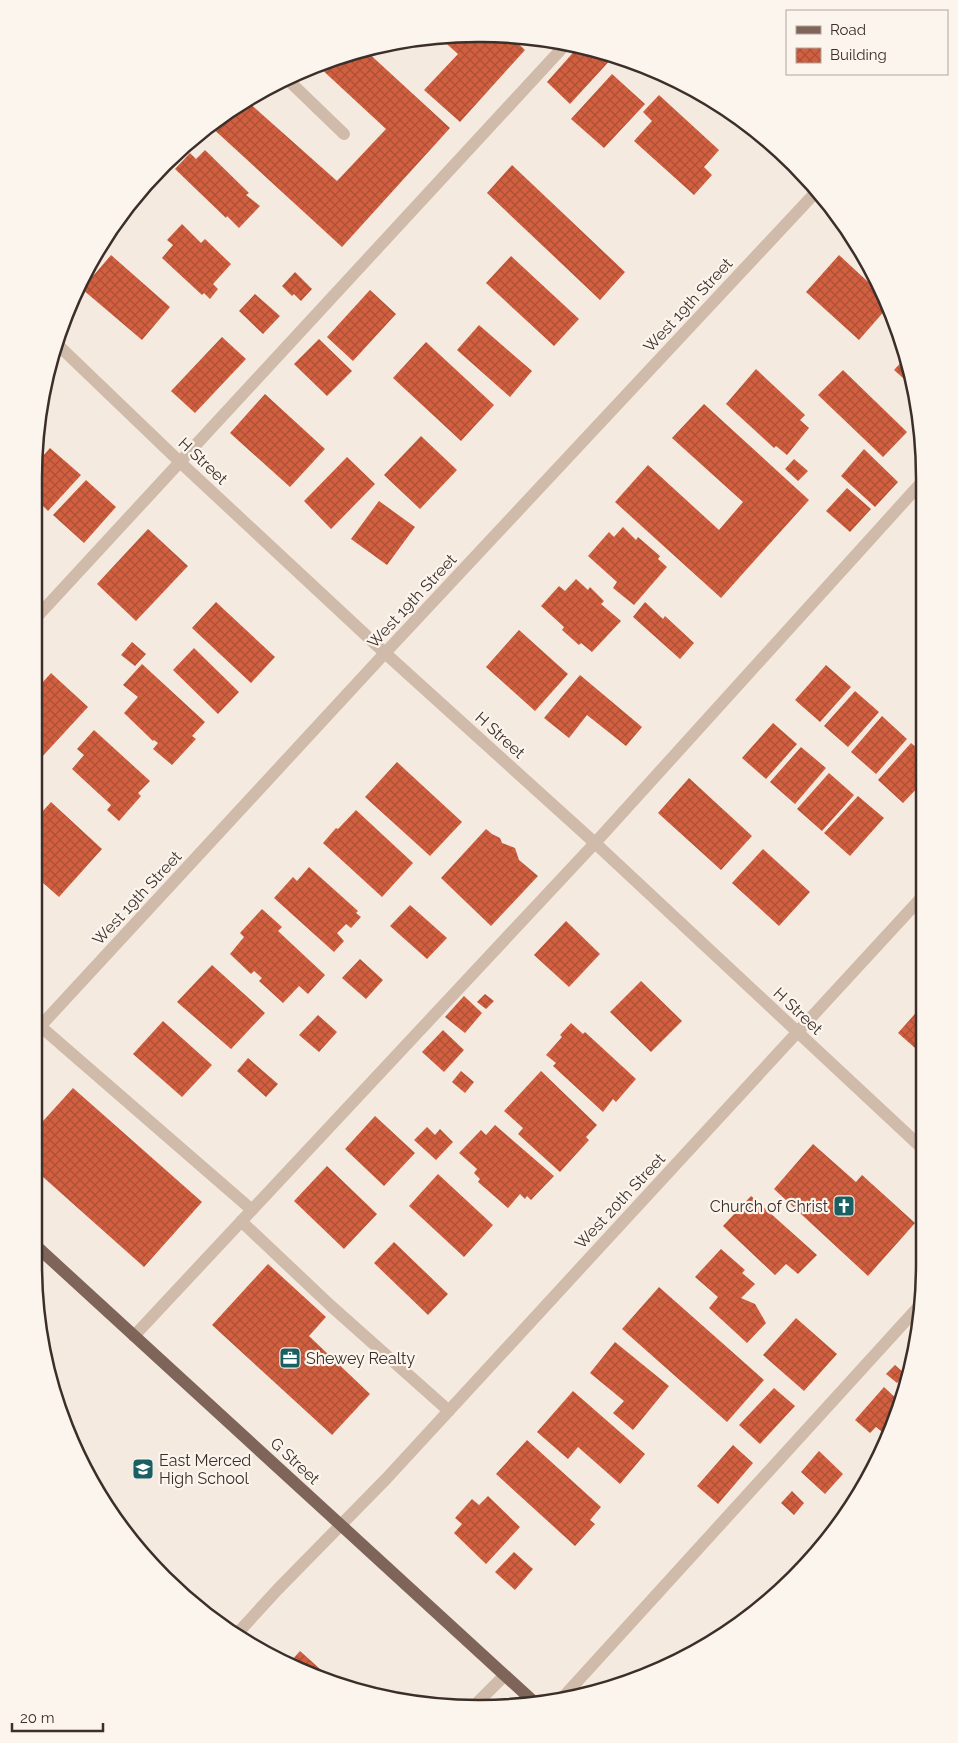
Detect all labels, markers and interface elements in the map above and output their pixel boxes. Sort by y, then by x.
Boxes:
legend [786,10,948,75]
text: Road [830,21,866,39]
text: Building [830,46,887,64]
street label: West 19th Street [640,254,737,356]
street label: H Street [174,434,232,489]
street label: West 19th Street [364,550,461,652]
street label: H Street [471,708,529,763]
street label: West 19th Street [89,847,186,949]
street label: H Street [769,984,827,1039]
street label: West 20th Street [571,1149,669,1253]
church icon: Church of Christ [832,1194,856,1218]
place label: Church of Christ [710,1197,829,1216]
office icon: Shewey Realty [278,1346,302,1370]
place label: Shewey Realty [306,1349,415,1368]
street label: G Street [267,1434,324,1489]
place label: East Merced High School [159,1451,251,1488]
school or university icon: East Merced High School [131,1457,155,1481]
scale bar [12,1700,104,1732]
text: 20 m [20,1709,55,1727]

